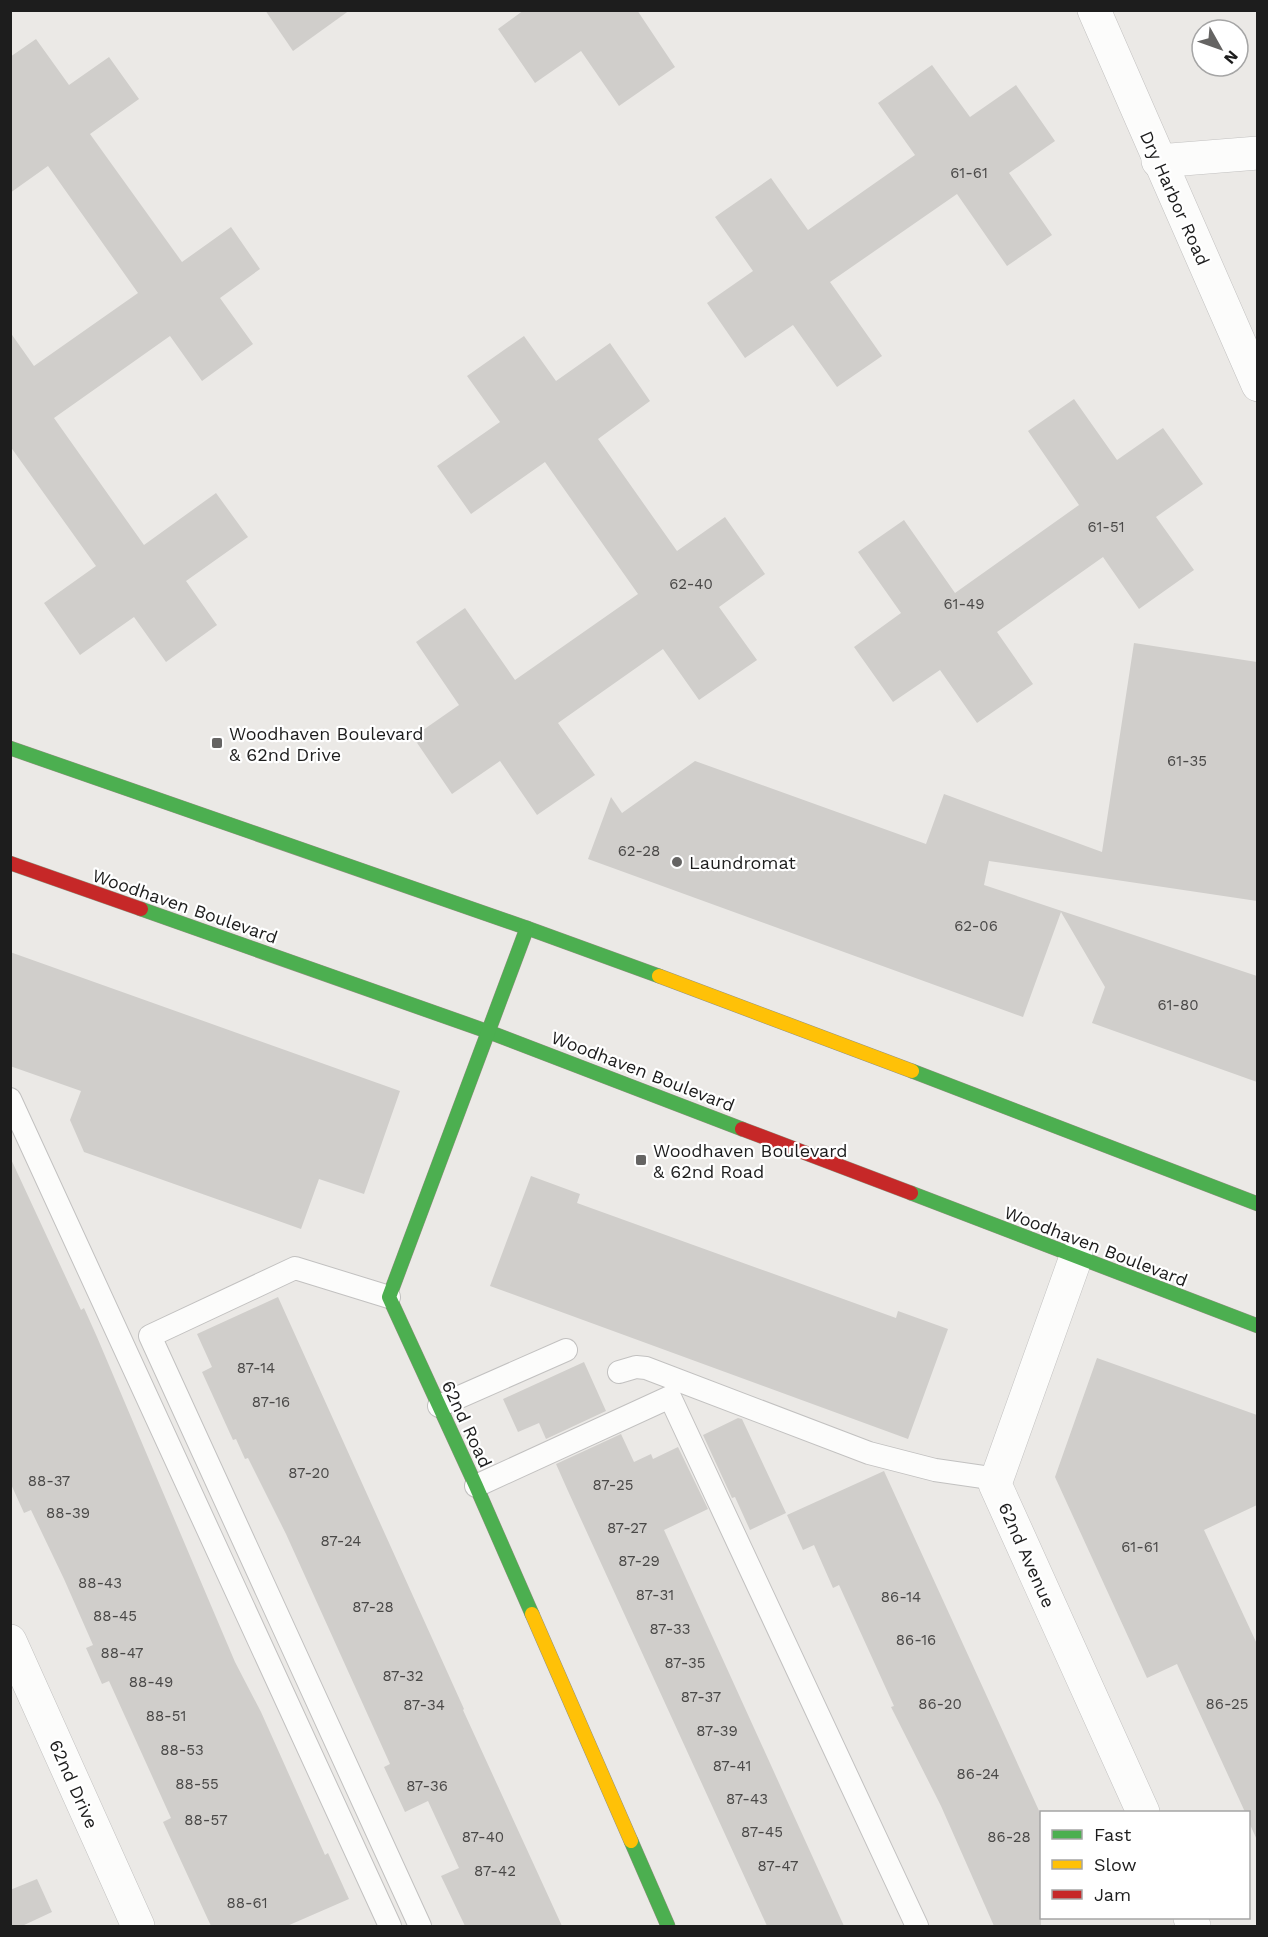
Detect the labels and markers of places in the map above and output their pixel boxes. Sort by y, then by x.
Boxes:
place label: Woodhaven Boulevard & 62nd Drive [229,723,424,765]
marker: Woodhaven Boulevard & 62nd Drive [210,736,224,750]
place label: Laundromat [689,852,796,873]
marker: Laundromat [670,855,684,869]
place label: Woodhaven Boulevard & 62nd Road [653,1140,848,1182]
marker: Woodhaven Boulevard & 62nd Road [634,1153,648,1167]

